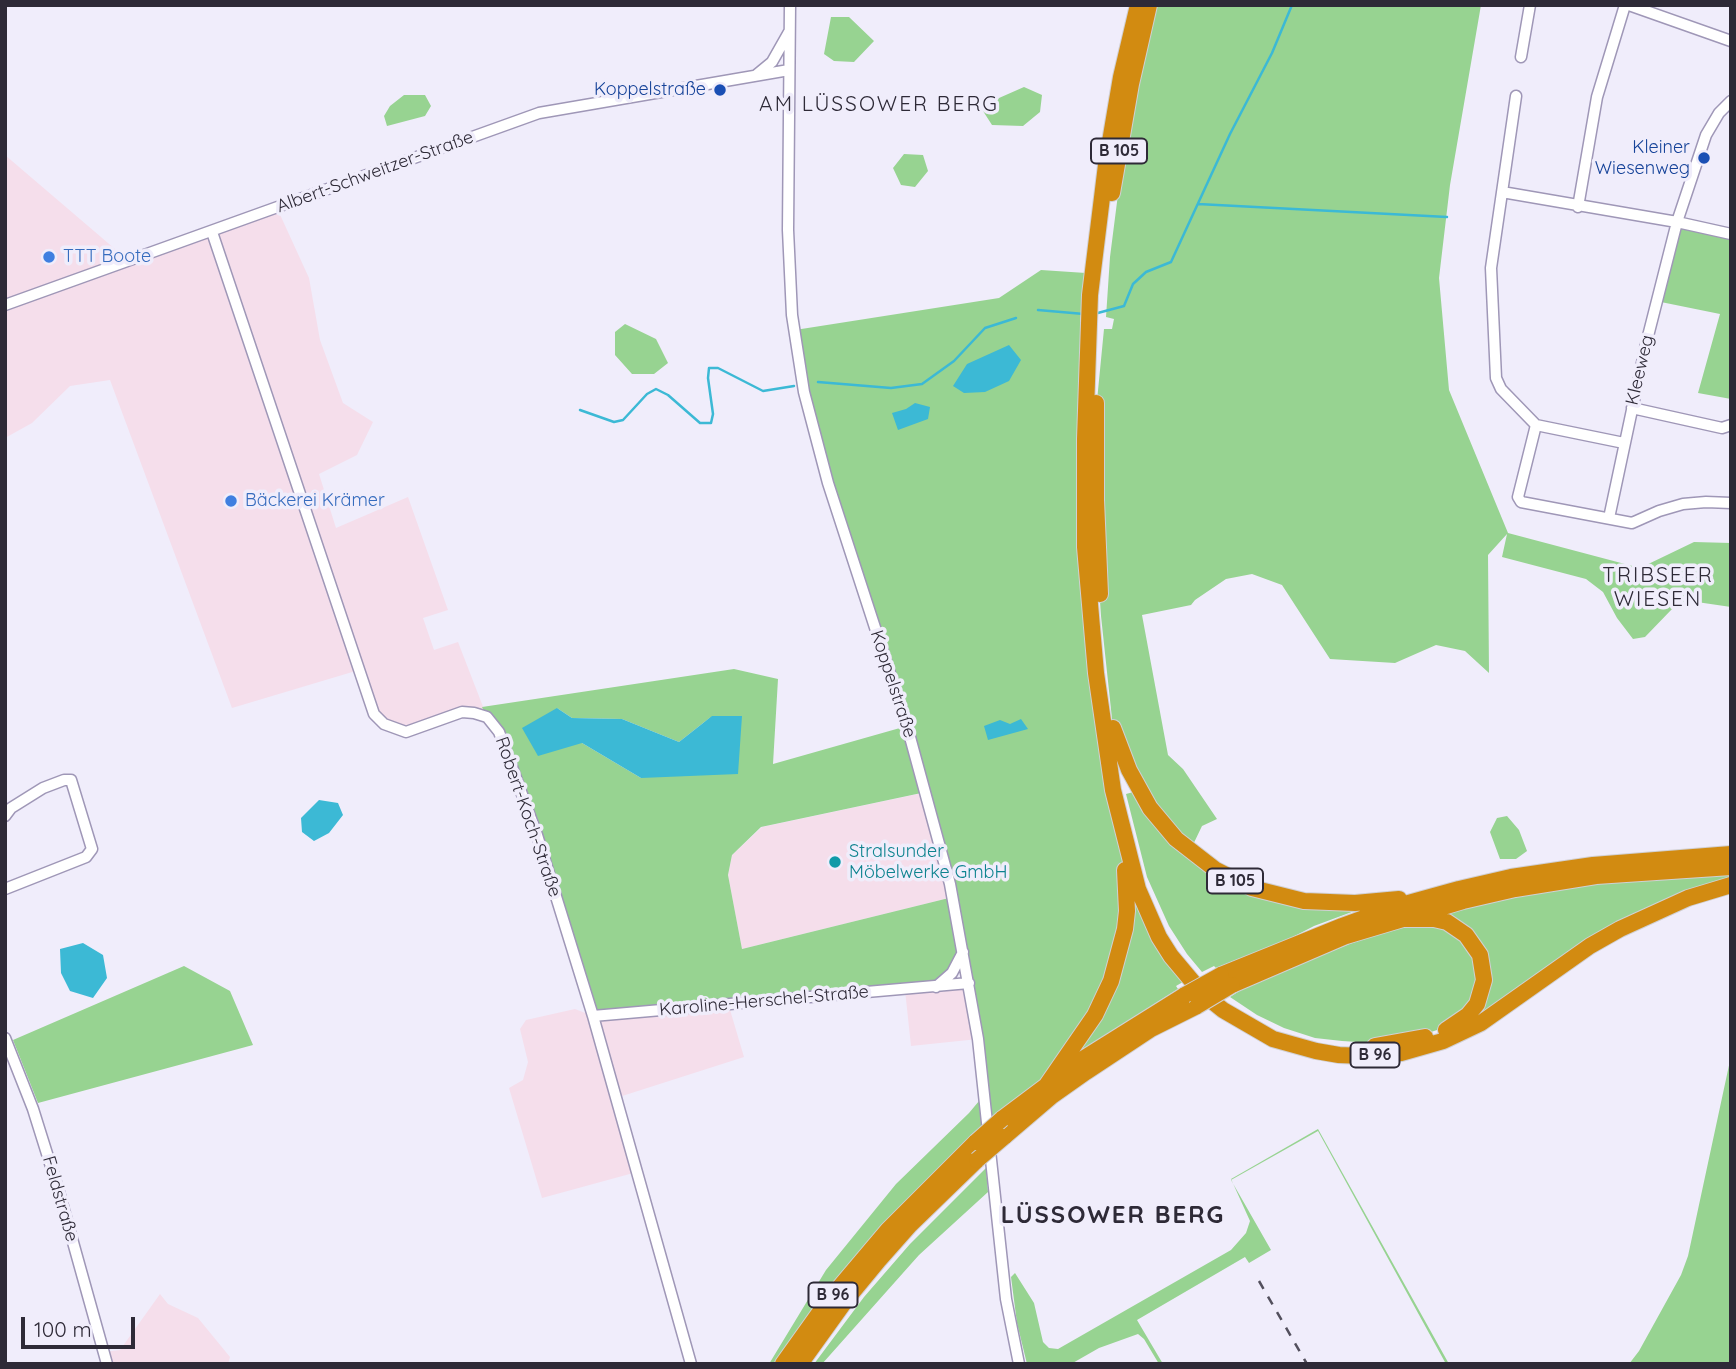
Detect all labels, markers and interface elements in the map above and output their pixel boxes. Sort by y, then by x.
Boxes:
place label: Koppelstraße [594,79,706,101]
marker: Koppelstraße [712,82,728,98]
district label: AM LÜSSOWER BERG [761,92,997,118]
street label: Albert-Schweitzer-Straße [274,126,476,218]
place label: Kleiner Wiesenweg [1595,137,1690,180]
road number: B 105 [1091,139,1147,164]
marker: Kleiner Wiesenweg [1696,150,1712,166]
place label: TTT Boote [63,246,151,268]
marker: TTT Boote [41,249,57,265]
street label: Kleeweg [1621,333,1659,407]
place label: Bäckerei Krämer [245,490,385,512]
marker: Bäckerei Krämer [223,493,239,509]
district label: TRIBSEER WIESEN [1603,563,1713,613]
street label: Koppelstraße [865,627,921,741]
street label: Robert-Koch-Straße [490,734,566,900]
place label: Stralsunder Möbelwerke GmbH [849,841,1007,884]
marker: Stralsunder Möbelwerke GmbH [827,854,843,870]
road number: B 105 [1207,868,1263,894]
street label: Karoline-Herschel-Straße [658,981,870,1021]
road number: B 96 [1350,1042,1400,1068]
street label: Feldstraße [37,1154,83,1244]
district label: LÜSSOWER BERG [1002,1202,1224,1230]
road number: B 96 [808,1282,858,1308]
scale bar [24,1302,138,1346]
text: 100 m [34,1316,92,1342]

